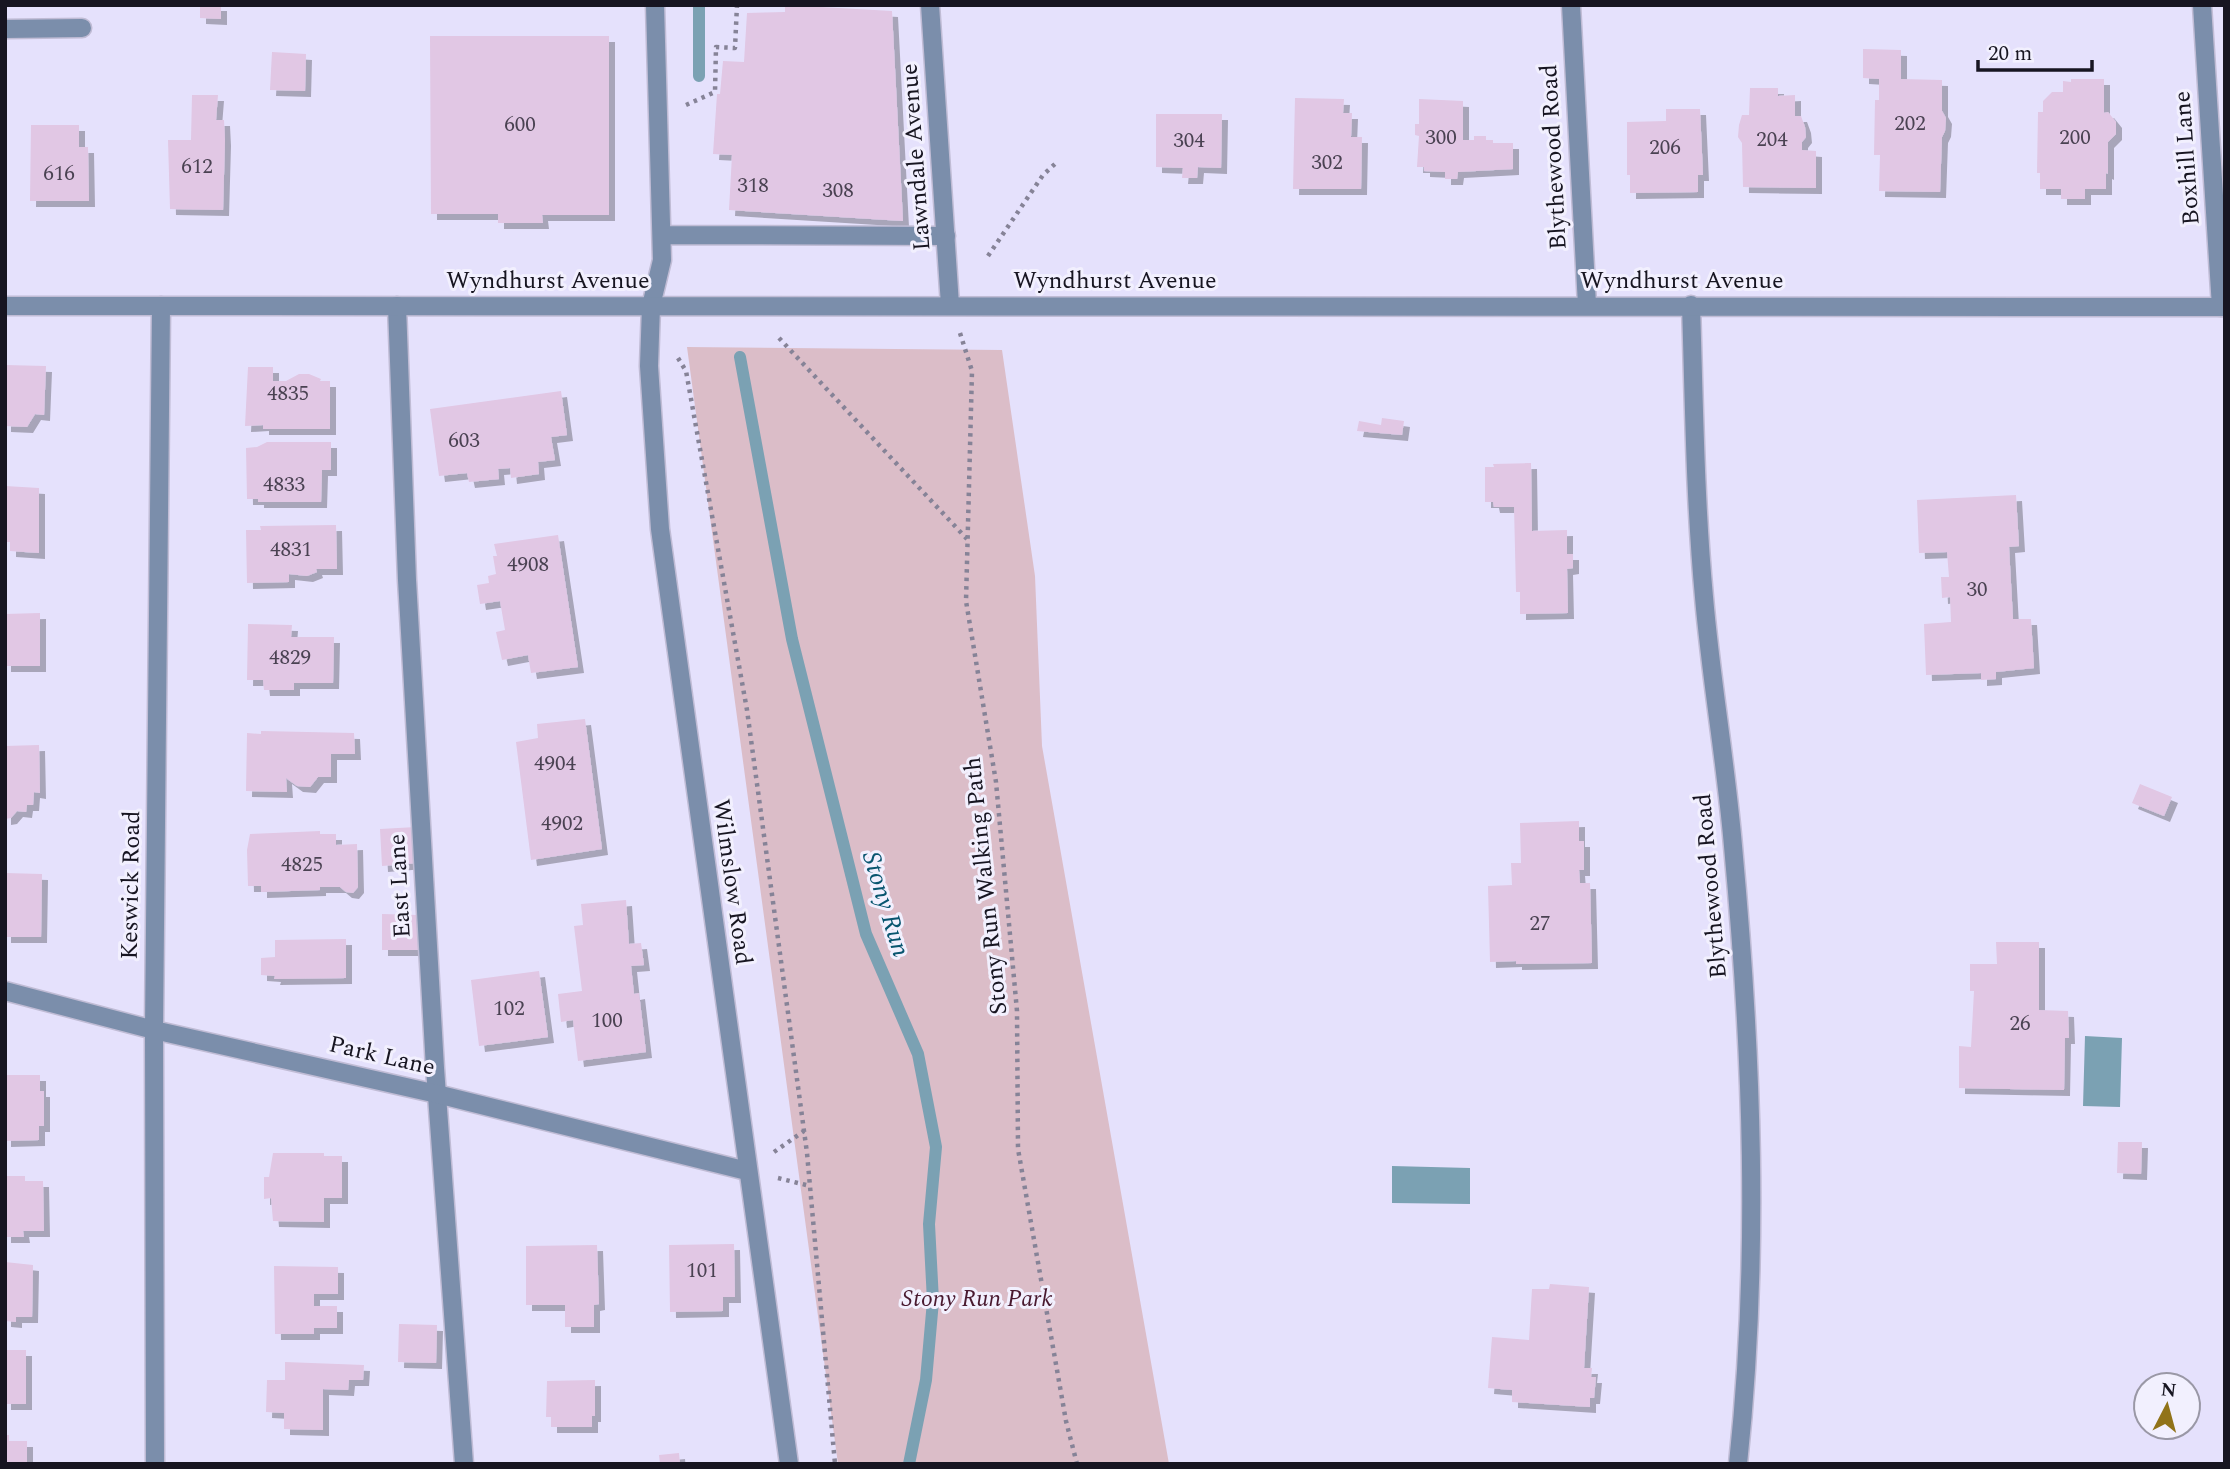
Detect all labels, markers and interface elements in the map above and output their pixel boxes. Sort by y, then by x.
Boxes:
scale bar [1978,28,2092,72]
text: 20 m [1988,38,2032,70]
street label: Lawndale Avenue [891,62,941,252]
street label: Blythewood Road [1531,63,1577,251]
street label: Boxhill Lane [2164,90,2210,226]
house number: 202 [1894,108,1926,140]
house number: 600 [504,109,536,141]
house number: 300 [1425,122,1457,154]
house number: 200 [2059,122,2091,154]
house number: 204 [1756,124,1788,156]
house number: 304 [1173,125,1205,157]
house number: 206 [1649,132,1681,164]
house number: 302 [1311,147,1343,179]
house number: 612 [181,151,213,183]
house number: 616 [43,158,75,190]
house number: 318 [737,170,769,202]
house number: 308 [822,175,854,207]
street label: Wyndhurst Avenue [446,263,650,299]
street label: Wyndhurst Avenue [1013,263,1217,299]
street label: Wyndhurst Avenue [1580,263,1784,299]
house number: 4835 [267,378,309,410]
house number: 603 [448,425,480,457]
house number: 4833 [263,469,305,501]
house number: 4831 [270,534,312,566]
house number: 4908 [507,549,549,581]
house number: 30 [1967,574,1988,606]
house number: 4829 [269,642,311,674]
house number: 4904 [534,748,576,780]
street label: Stony Run Walking Path [955,755,1017,1017]
street label: Blythewood Road [1685,792,1737,980]
street label: Wilmslow Road [703,797,761,967]
house number: 4902 [541,808,583,840]
street label: Keswick Road [112,810,150,960]
street label: East Lane [379,833,421,939]
water label: Stony Run [851,846,921,962]
house number: 4825 [281,849,323,881]
house number: 27 [1530,908,1551,940]
house number: 102 [493,993,525,1025]
house number: 100 [591,1005,623,1037]
house number: 26 [2010,1008,2031,1040]
street label: Park Lane [325,1026,439,1086]
house number: 101 [686,1255,718,1287]
park label: Stony Run Park [901,1281,1053,1317]
north arrow [2132,1371,2202,1441]
text: N [2159,1375,2178,1406]

